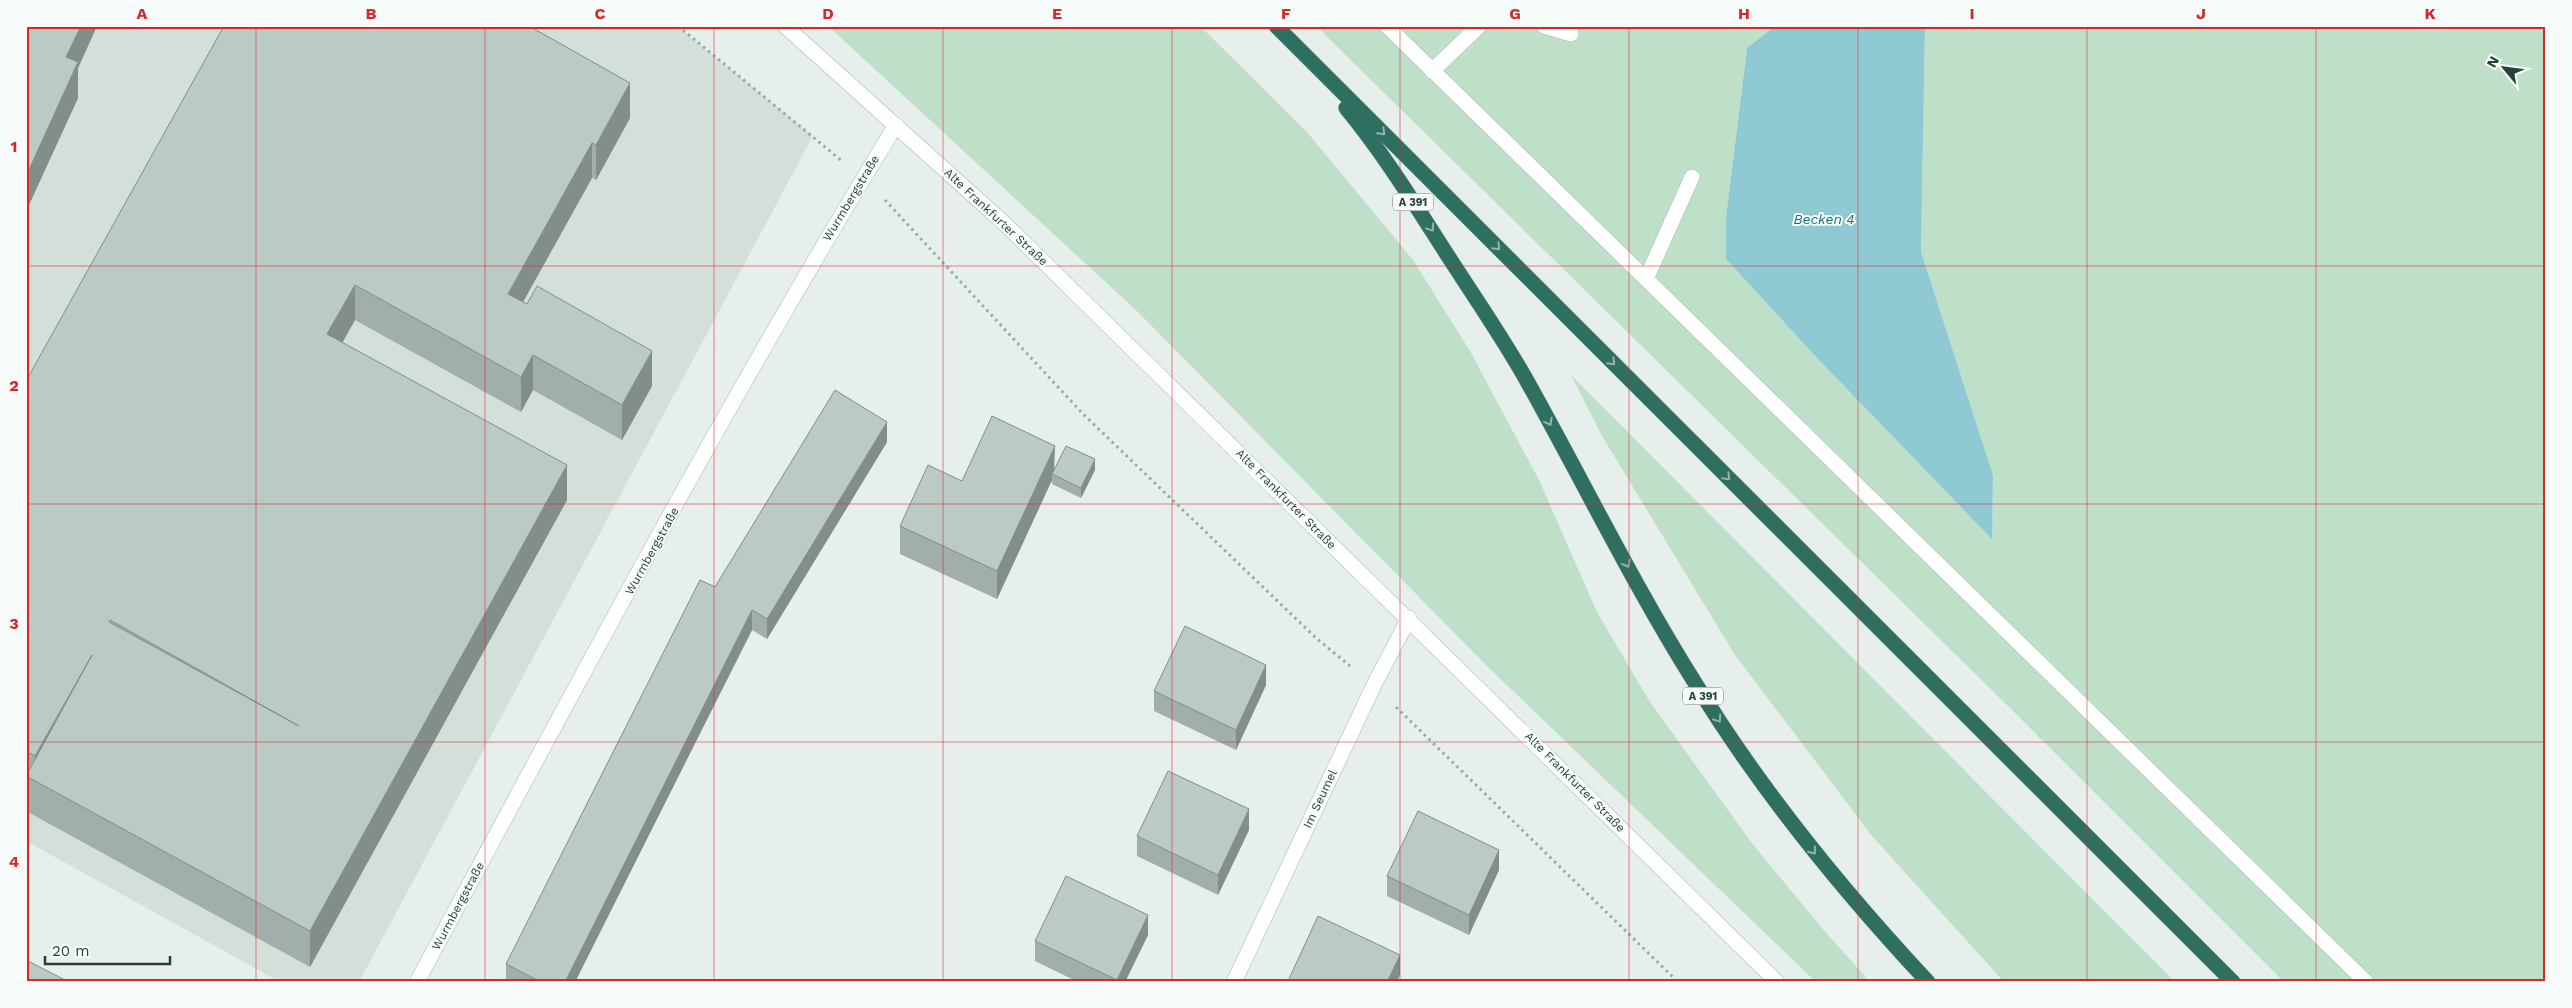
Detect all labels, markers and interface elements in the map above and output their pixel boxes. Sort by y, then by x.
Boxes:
text: A [137,4,148,23]
text: B [366,4,377,23]
text: C [595,4,606,23]
text: D [822,4,834,23]
text: E [1052,4,1062,23]
text: F [1281,4,1291,23]
text: G [1509,4,1521,23]
text: H [1738,4,1750,23]
text: I [1969,4,1975,23]
text: J [2196,4,2206,23]
text: K [2424,4,2436,23]
north arrow [2480,42,2530,92]
text: N [2483,53,2502,70]
one-way arrow [1377,126,1386,135]
text: 1 [11,137,17,156]
street label: Wurmbergstraße [820,152,882,243]
street label: Alte Frankfurter Straße [942,166,1051,268]
road number: A 391 [1393,193,1433,210]
water label: Becken 4 [1794,211,1854,227]
one-way arrow [1425,223,1434,232]
one-way arrow [1491,241,1500,250]
one-way arrow [1606,356,1615,365]
text: 2 [9,376,19,395]
one-way arrow [1543,416,1553,425]
street label: Alte Frankfurter Straße [1233,446,1339,552]
one-way arrow [1721,471,1730,480]
street label: Wurmbergstraße [622,505,682,597]
one-way arrow [1621,559,1631,568]
text: 3 [9,614,19,633]
road number: A 391 [1683,688,1723,704]
one-way arrow [1712,713,1721,723]
street label: Alte Frankfurter Straße [1522,729,1628,835]
street label: Im Seumel [1300,767,1340,831]
one-way arrow [1808,845,1816,854]
text: 4 [9,852,19,871]
street label: Wurmbergstraße [429,860,487,952]
scale bar [45,933,170,965]
text: 20 m [52,942,90,960]

